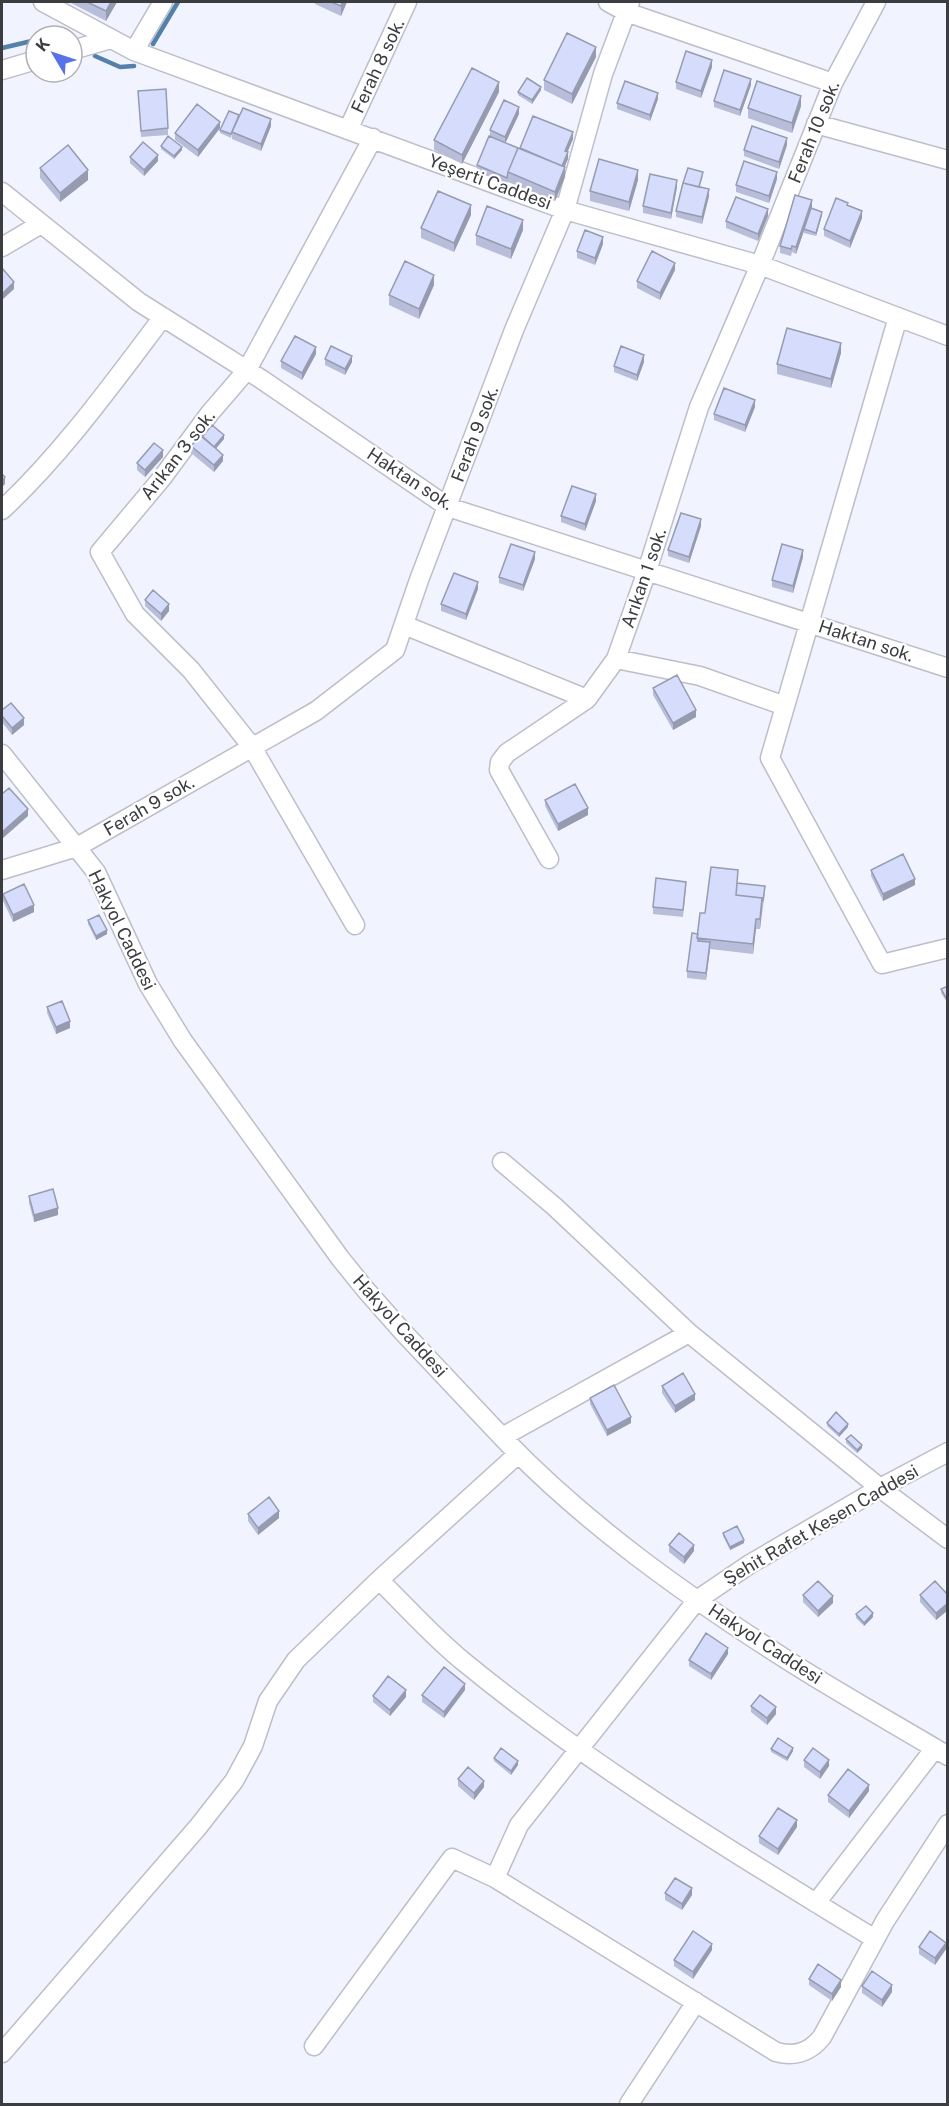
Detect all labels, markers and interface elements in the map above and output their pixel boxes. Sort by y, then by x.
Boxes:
street label: Ferah 8 sok. [347,15,409,116]
north arrow [24,24,84,84]
text: K [32,34,54,55]
street label: Ferah 10 sok. [784,78,844,186]
street label: Yeşerti Caddesi [426,150,554,213]
street label: Ferah 9 sok. [447,383,502,485]
street label: Arıkan 3 sok. [136,406,219,504]
street label: Haktan sok. [363,443,457,514]
street label: Arıkan 1 sok. [617,525,670,630]
street label: Haktan sok. [816,615,916,666]
street label: Ferah 9 sok. [100,771,198,840]
street label: Hakyol Caddesi [84,866,161,993]
street label: Hakyol Caddesi [349,1270,452,1381]
street label: Şehit Rafet Kesen Caddesi [720,1460,922,1589]
street label: Hakyol Caddesi [705,1599,826,1688]

